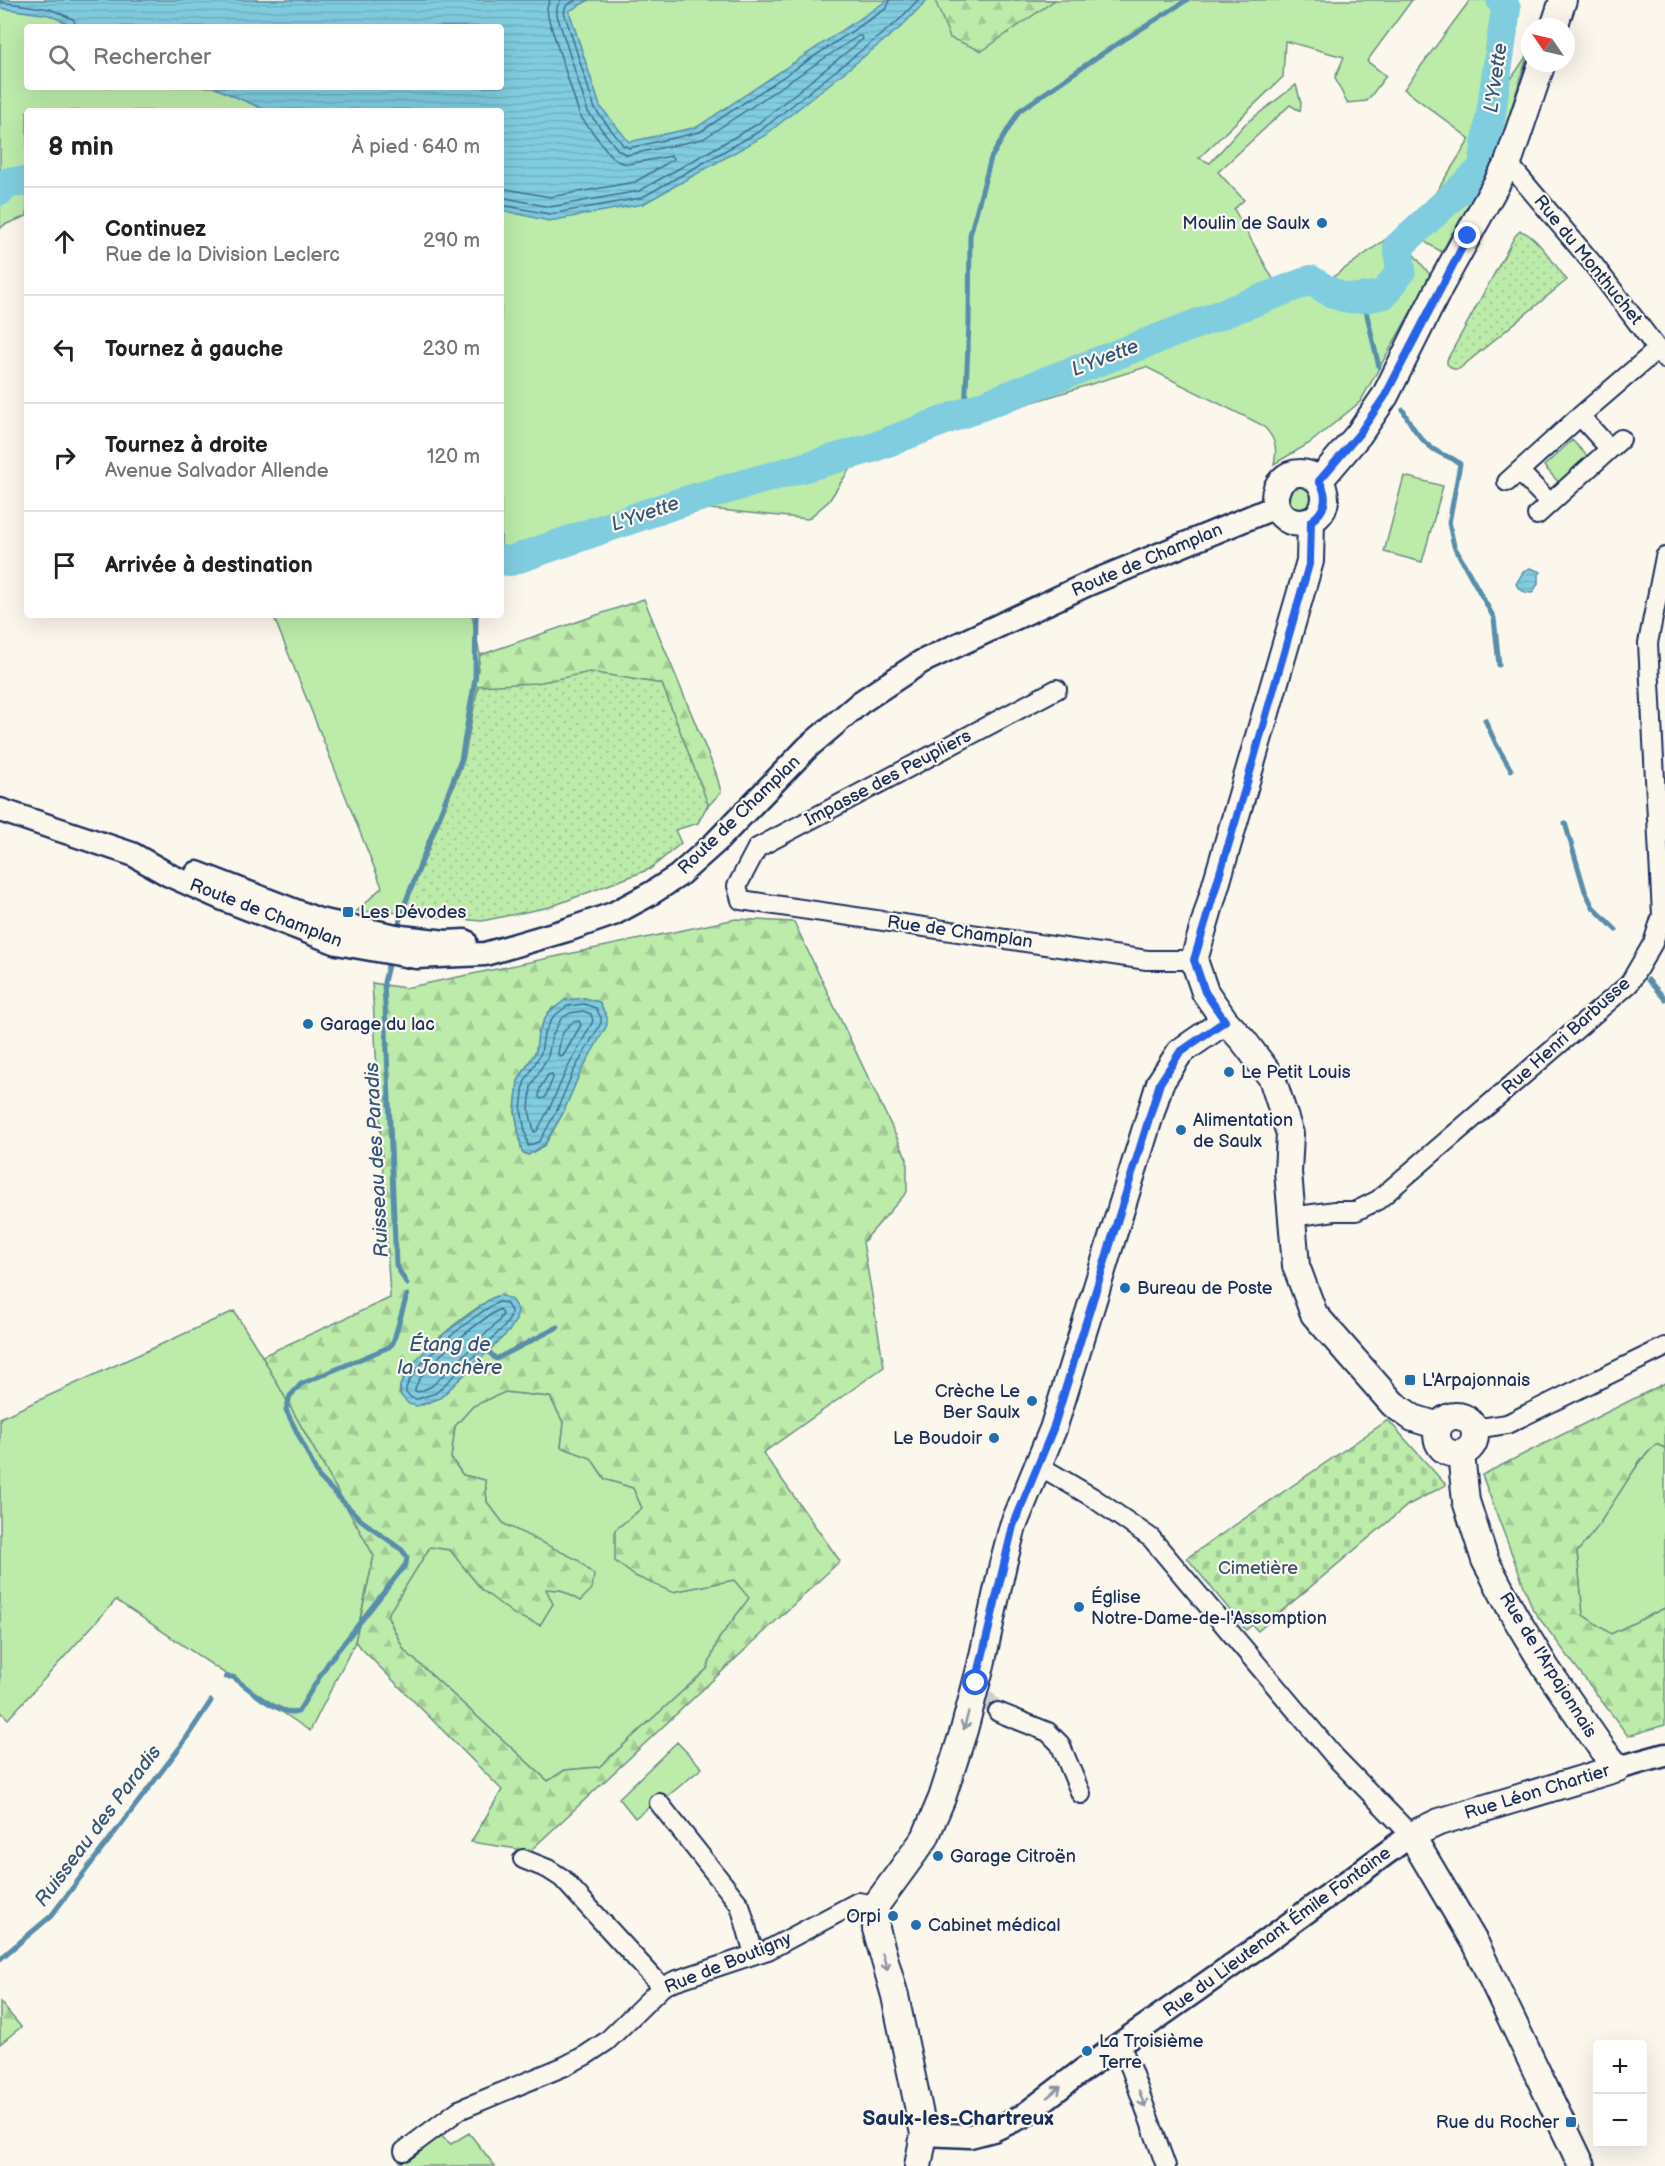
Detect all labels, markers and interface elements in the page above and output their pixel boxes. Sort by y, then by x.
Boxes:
north arrow [1521,18,1575,72]
search box [24,24,504,90]
icon: search [45,41,78,74]
water label: L'Yvette [1479,41,1513,114]
text: Rechercher [93,44,211,71]
text: 8 min [48,132,114,163]
text: À pied · 640 m [352,135,480,159]
street label: Rue du Monthuchet [1529,191,1647,329]
place label: Moulin de Saulx [1182,213,1311,234]
text: Continuez [105,216,206,243]
marker: Moulin de Saulx [1315,216,1329,230]
route end [1454,222,1480,248]
icon: ahead [48,225,81,258]
text: 290 m [423,229,480,253]
text: Rue de la Division Leclerc [105,243,340,267]
icon: left [48,333,81,366]
water label: L'Yvette [1068,334,1142,382]
text: Tournez à gauche [105,336,283,363]
text: 230 m [423,337,480,361]
text: Tournez à droite [105,432,268,459]
icon: right [48,441,81,474]
text: 120 m [427,445,480,469]
text: Avenue Salvador Allende [105,459,329,483]
water label: L'Yvette [608,491,682,537]
street label: Route de Champlan [1068,519,1226,601]
icon: arrive [48,549,81,582]
text: Arrivée à destination [105,552,313,579]
street label: Impasse des Peupliers [801,725,975,831]
street label: Route de Champlan [674,751,804,879]
street label: Route de Champlan [187,874,345,952]
place label: Les Dévodes [360,902,467,923]
marker: Les Dévodes [341,905,355,919]
street label: Rue de Champlan [886,911,1034,953]
street label: Rue Henri Barbusse [1498,973,1635,1099]
place label: Garage du lac [320,1014,435,1035]
marker: Garage du lac [301,1017,315,1031]
water label: Ruisseau des Paradis [360,1062,394,1258]
place label: Le Petit Louis [1241,1062,1351,1083]
marker: Le Petit Louis [1222,1065,1236,1079]
place label: Alimentation de Saulx [1193,1110,1293,1152]
marker: Alimentation de Saulx [1174,1123,1188,1137]
place label: Bureau de Poste [1137,1278,1273,1299]
marker: Bureau de Poste [1118,1281,1132,1295]
water label: Étang de la Jonchère [398,1332,503,1380]
place label: L'Arpajonnais [1422,1370,1530,1391]
marker: L'Arpajonnais [1403,1373,1417,1387]
place label: Crèche Le Ber Saulx [935,1381,1021,1423]
marker: Crèche Le Ber Saulx [1025,1394,1039,1408]
place label: Le Boudoir [893,1428,982,1449]
marker: Le Boudoir [987,1431,1001,1445]
park label: Cimetière [1218,1558,1298,1579]
place label: Église Notre-Dame-de-l'Assomption [1091,1585,1327,1629]
street label: Rue de l'Arpajonnais [1495,1588,1601,1742]
marker: Église Notre-Dame-de-l'Assomption [1072,1600,1086,1614]
route start [962,1669,988,1695]
one-way arrow [960,1712,971,1731]
water label: Ruisseau des Paradis [30,1741,166,1911]
street label: Rue Léon Chartier [1462,1760,1613,1824]
street label: Rue du Lieutenant Émile Fontaine [1158,1841,1395,2022]
place label: Garage Citroën [950,1846,1076,1867]
marker: Garage Citroën [931,1849,945,1863]
place label: Orpi [846,1906,881,1927]
marker: Orpi [886,1909,900,1923]
place label: Cabinet médical [928,1915,1061,1936]
marker: Cabinet médical [909,1918,923,1932]
street label: Rue de Boutigny [661,1928,795,1998]
one-way arrow [880,1952,891,1971]
place label: La Troisième Terre [1099,2031,1204,2073]
map controls [1593,2040,1647,2148]
button: + [1593,2040,1647,2094]
marker: La Troisième Terre [1080,2044,1094,2058]
one-way arrow [1046,2086,1062,2099]
one-way arrow [1137,2089,1148,2108]
button: − [1593,2094,1647,2148]
district label: Saulx-les-Chartreux [862,2106,1054,2131]
place label: Rue du Rocher [1436,2112,1560,2133]
marker: Rue du Rocher [1564,2115,1578,2129]

